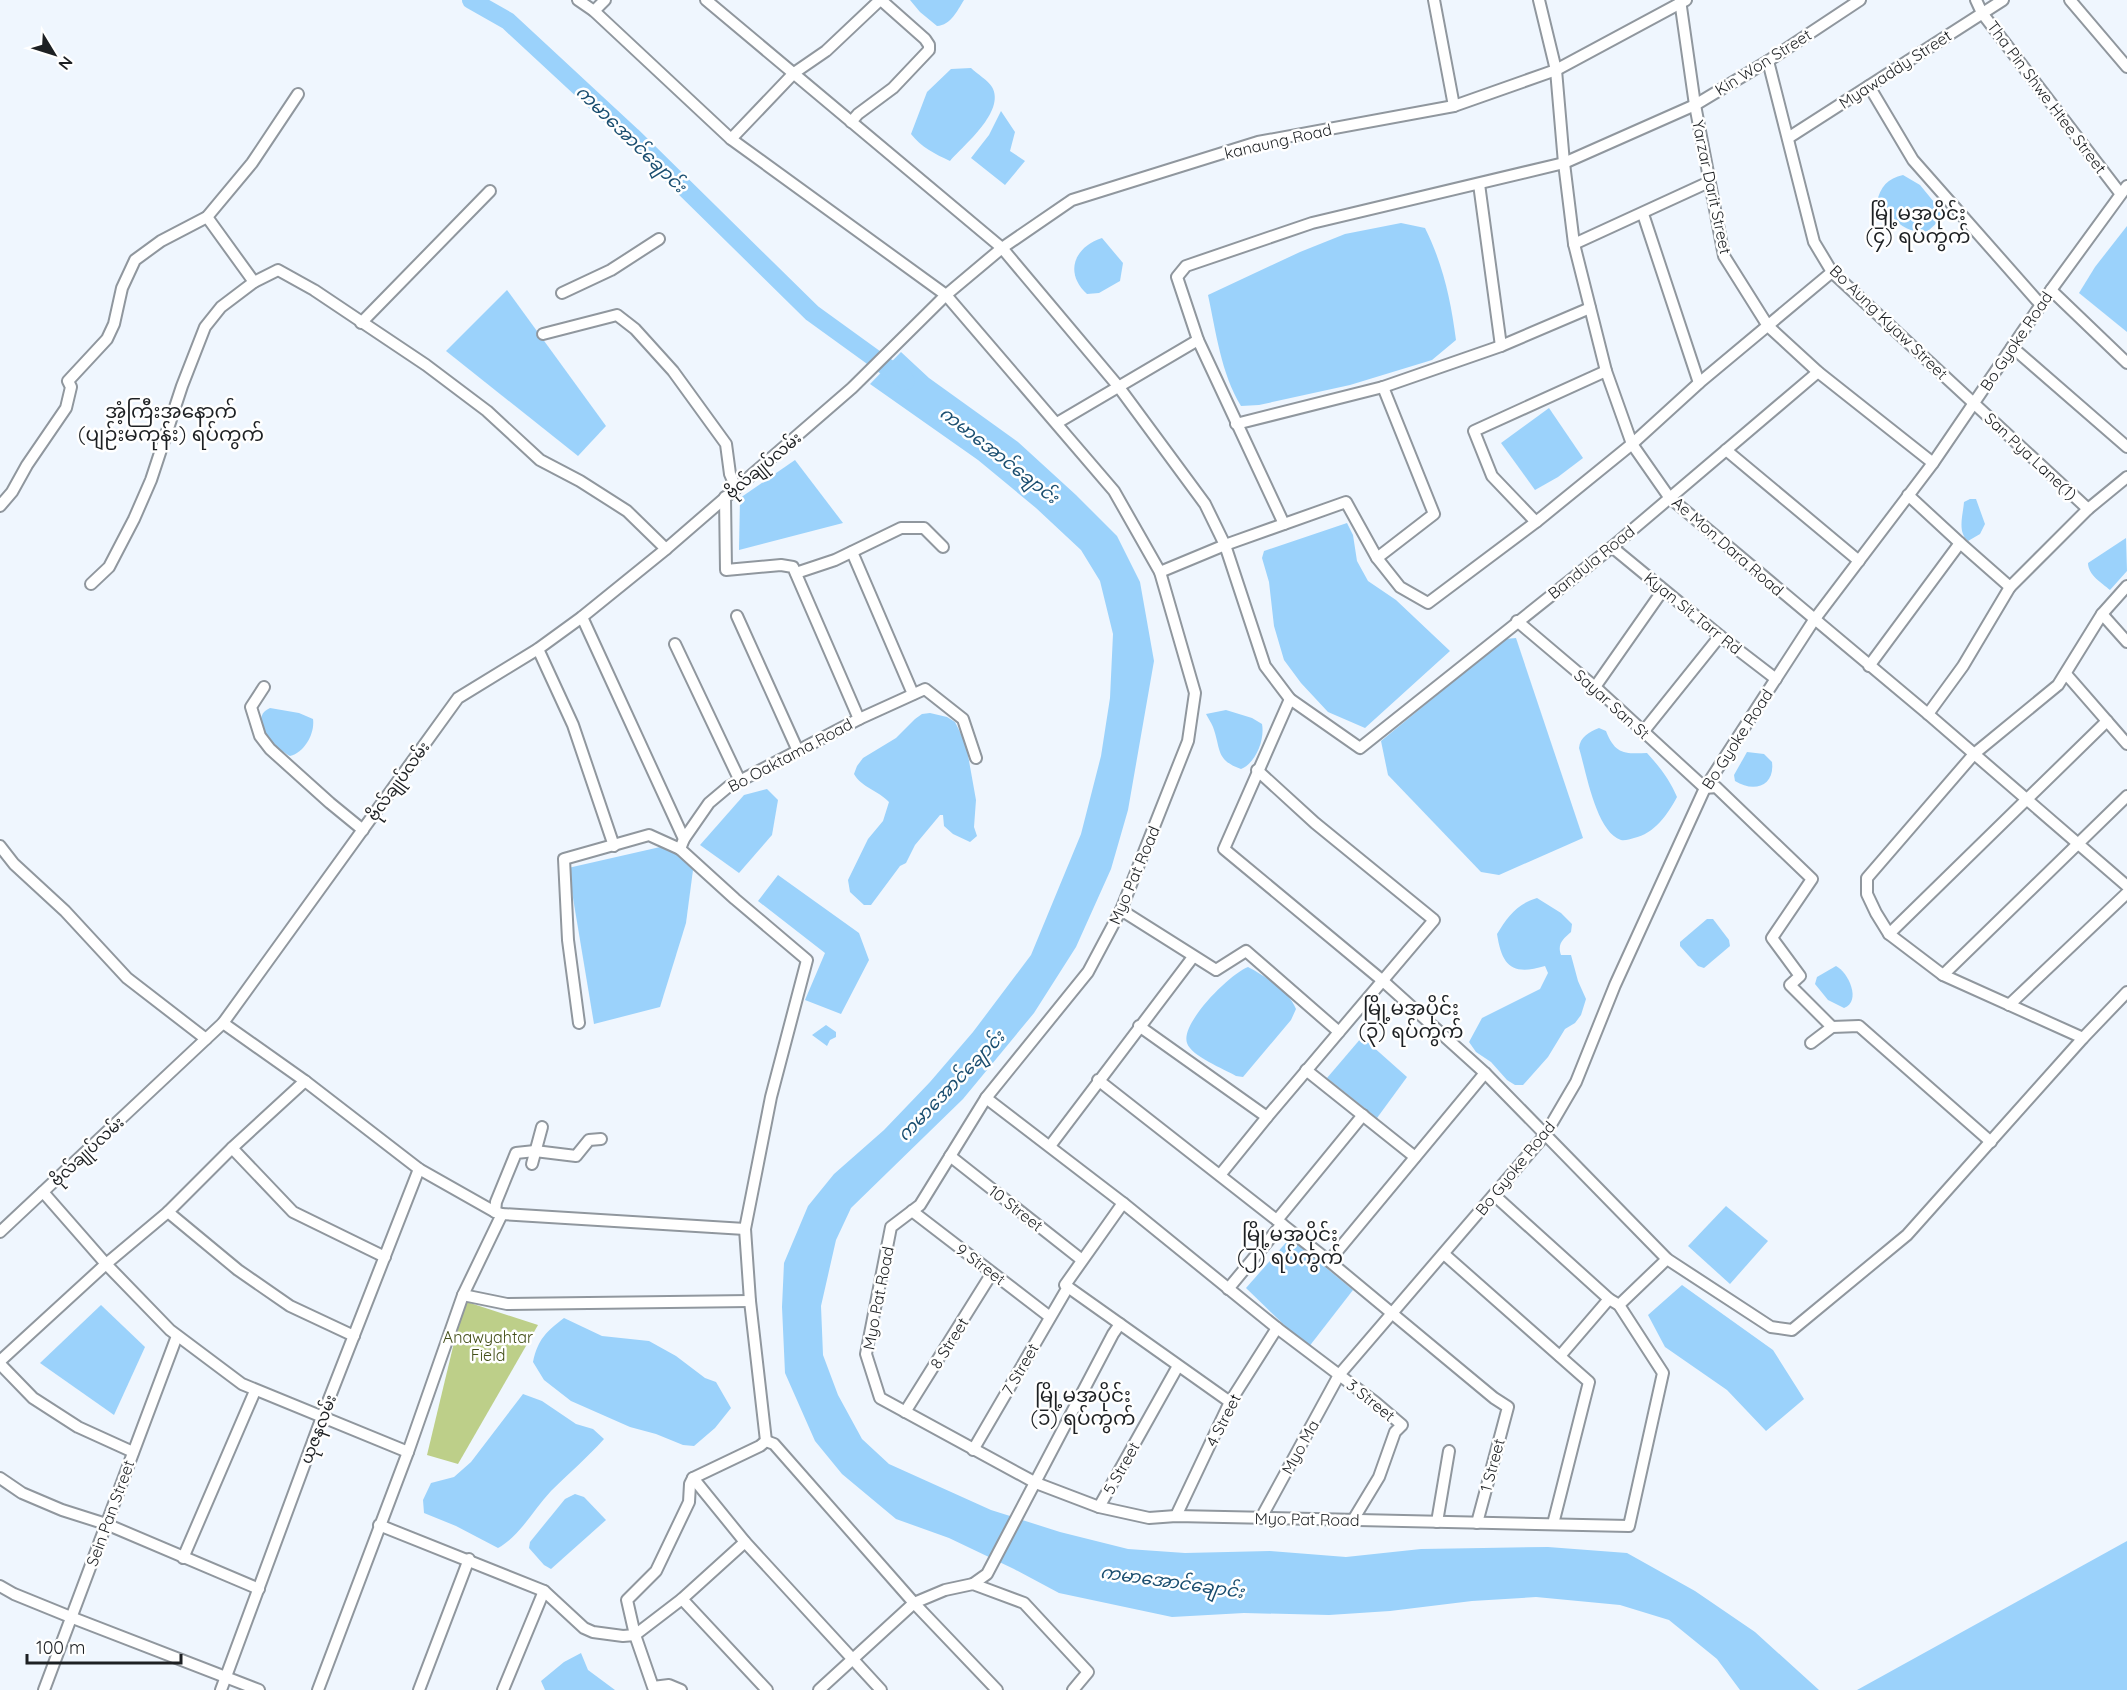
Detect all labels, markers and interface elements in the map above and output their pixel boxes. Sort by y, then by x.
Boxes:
street label: Tha Pin Shwe Htee Street [1983,17,2111,177]
north arrow [24,24,84,84]
street label: Kin Won Street [1711,24,1815,100]
street label: Myawaddy Street [1835,25,1955,113]
text: N [54,52,77,74]
water label: ကမာအောင်ချောင်း [568,79,693,201]
street label: Yarzar Darit Street [1688,118,1736,256]
street label: kanaung Road [1222,119,1334,163]
district label: မြို့မအပိုင်း (၄) ရပ်ကွက် [1865,199,1971,252]
street label: Bo Aung Kyaw Street [1826,260,1952,384]
street label: Bo Gyoke Road [1975,288,2057,394]
district label: အံ့ကြီးအနောက် (ပျဉ်းမကုန်း) ရပ်ကွက် [78,397,264,451]
water label: ကမာအောင်ချောင်း [933,400,1065,513]
street label: San Pya Lane(1) [1980,408,2082,504]
street label: ဗိုလ်ချုပ်လမ်း [720,427,808,506]
street label: Ae Mon Dara Road [1668,492,1788,600]
street label: Bandula Road [1544,521,1638,603]
street label: Kyan Sit Tarr Rd [1640,568,1746,658]
street label: Sayar San St [1570,665,1654,743]
street label: Bo Gyoke Road [1697,685,1777,793]
street label: Bo Oaktama Road [724,714,856,796]
street label: ဗိုလ်ချုပ်လမ်း [362,737,438,827]
street label: Myo Pat Road [1104,823,1164,927]
district label: မြို့မအပိုင်း (၃) ရပ်ကွက် [1358,994,1464,1047]
water label: ကမာအောင်ချောင်း [891,1024,1013,1149]
street label: ဗိုလ်ချုပ်လမ်း [45,1111,131,1194]
street label: Bo Gyoke Road [1471,1117,1559,1219]
street label: 10 Street [985,1181,1047,1235]
district label: မြို့မအပိုင်း (၂) ရပ်ကွက် [1237,1220,1343,1273]
street label: 9 Street [952,1239,1010,1289]
street label: Myo Pat Road [858,1245,898,1351]
street label: 8 Street [925,1314,973,1372]
park label: Anawyahtar Field [443,1327,533,1365]
street label: 7 Street [997,1340,1043,1398]
street label: 3 Street [1343,1374,1399,1426]
district label: မြို့မအပိုင်း (၁) ရပ်ကွက် [1030,1381,1136,1434]
street label: 4 Street [1201,1390,1245,1450]
street label: ယုဇနလမ်း [295,1391,345,1468]
street label: Myo Ma [1277,1416,1323,1478]
street label: 1 Street [1475,1436,1509,1494]
street label: 5 Street [1098,1438,1144,1498]
street label: Sein Pan Street [82,1457,138,1569]
street label: Myo Pat Road [1254,1508,1360,1530]
water label: ကမာအောင်ချောင်း [1098,1559,1247,1607]
scale bar [27,1627,182,1665]
text: 100 m [36,1636,85,1659]

